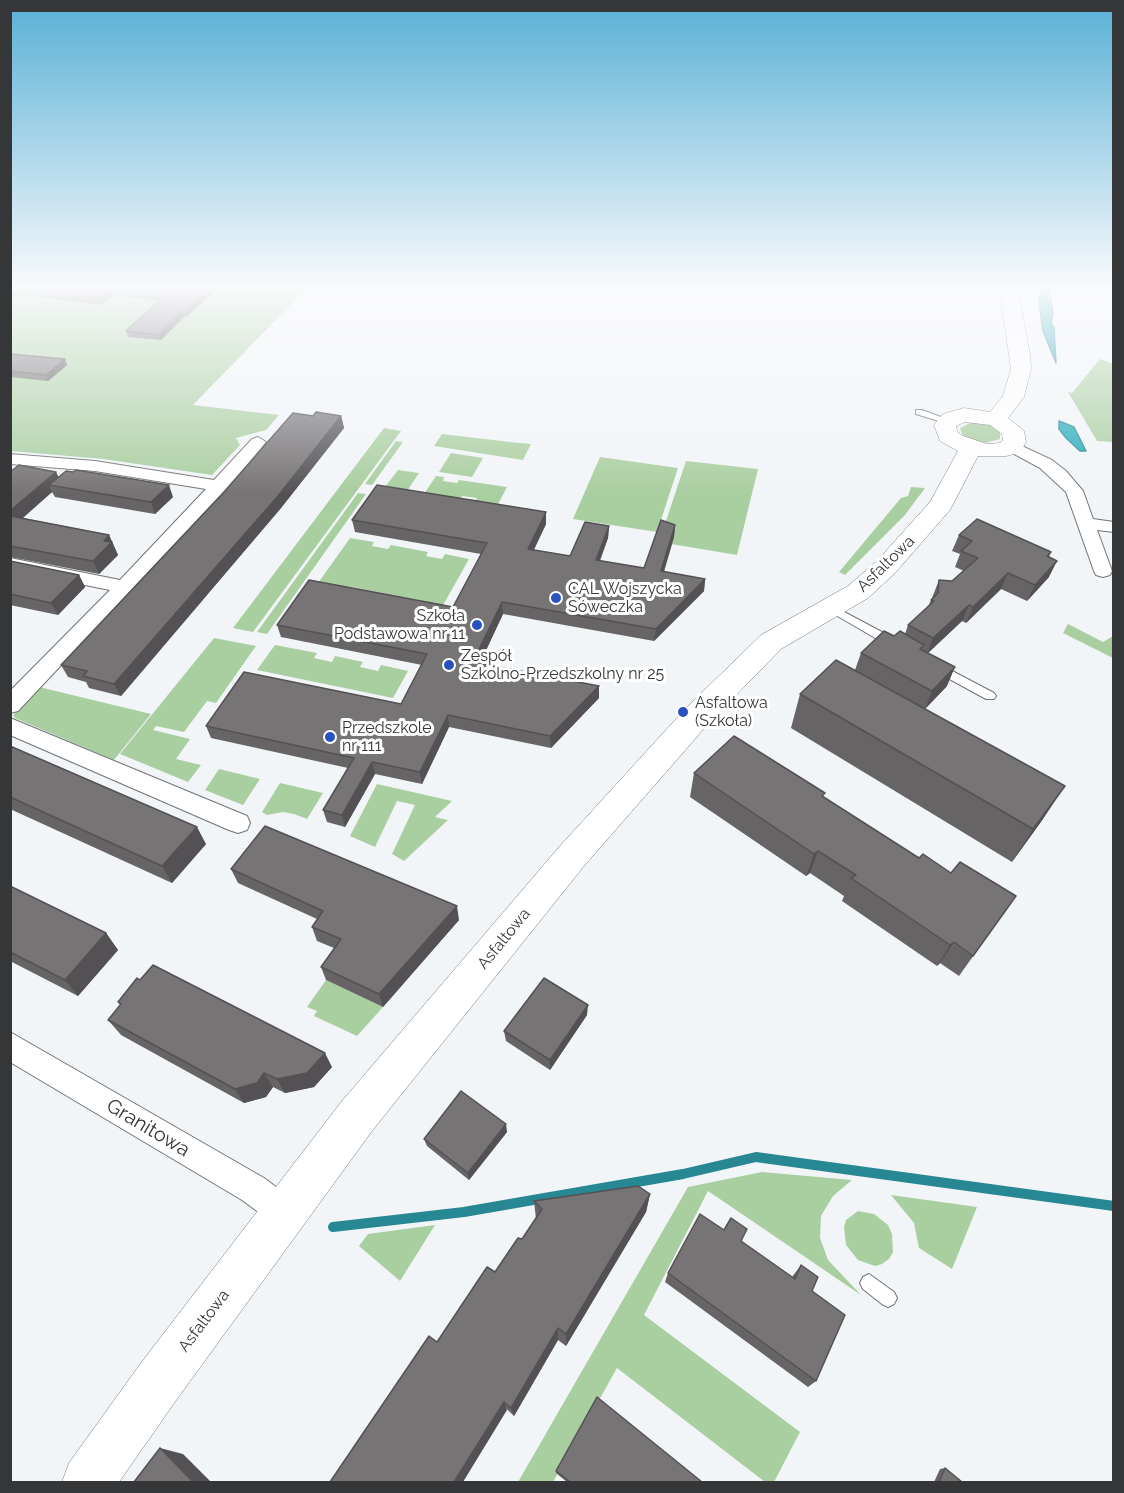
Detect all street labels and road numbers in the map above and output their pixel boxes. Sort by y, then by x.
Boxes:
street label: Asfaltowa [853,532,919,596]
street label: Asfaltowa [474,905,534,973]
street label: Granitowa [102,1094,194,1162]
street label: Asfaltowa [174,1286,234,1356]

